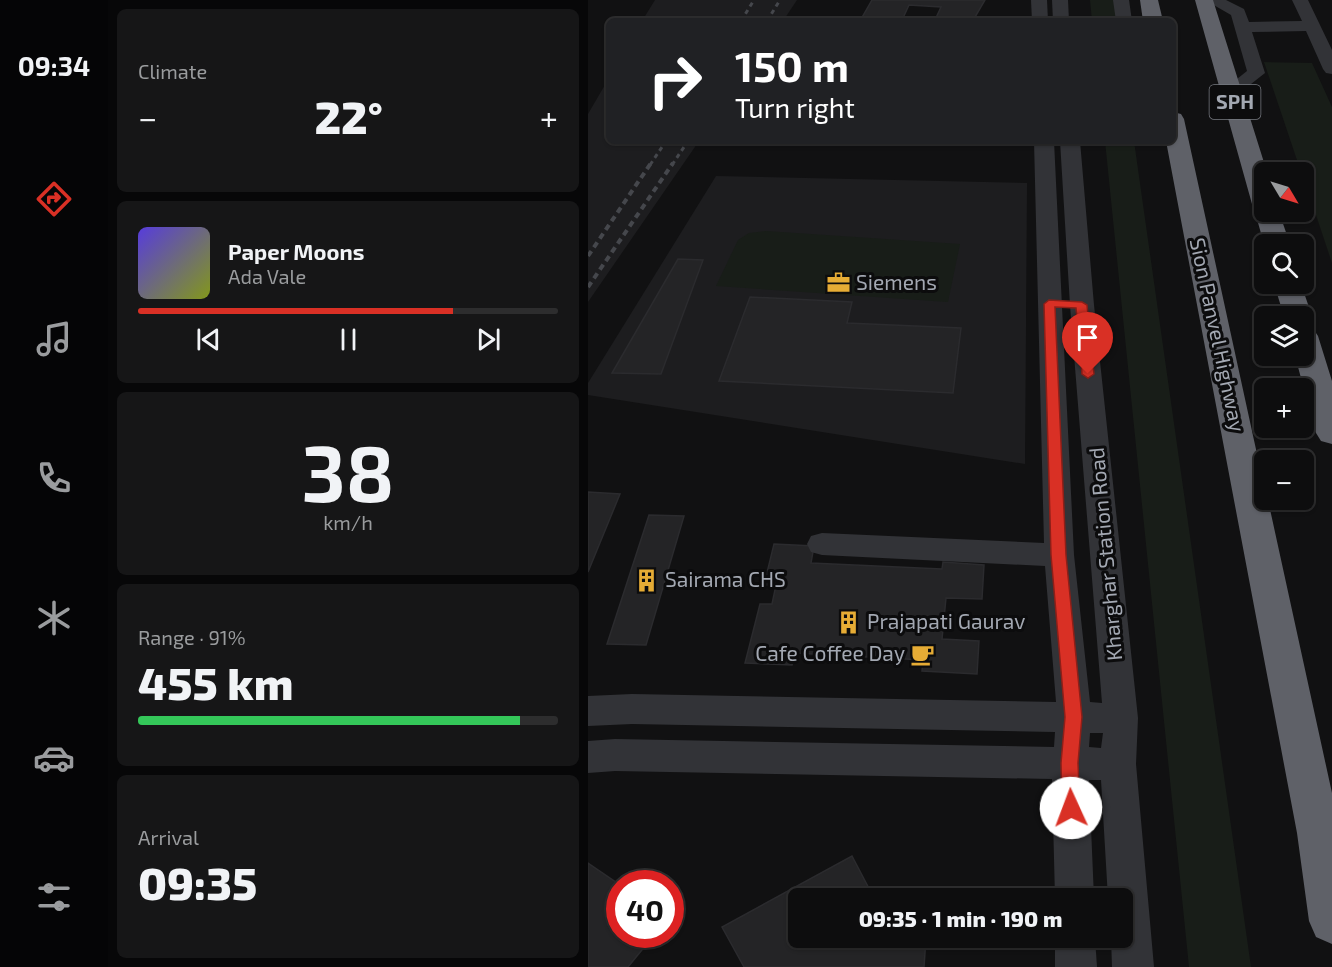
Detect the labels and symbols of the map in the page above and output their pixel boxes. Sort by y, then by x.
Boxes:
road number: SPH [1210,85,1260,119]
north arrow [1254,162,1314,222]
street label: Sion Panvel Highway [1186,235,1251,434]
place label: Siemens [856,269,937,294]
office icon: Siemens [825,270,851,296]
pin [1062,312,1113,374]
street label: Kharghar Station Road [1083,446,1126,662]
place label: Sairama CHS [665,566,786,591]
building icon: Sairama CHS [634,567,660,593]
place label: Prajapati Gaurav [867,608,1026,634]
building icon: Prajapati Gaurav [836,609,862,635]
place label: Cafe Coffee Day [755,640,905,665]
cafe icon: Cafe Coffee Day [910,641,936,667]
position arrow [1039,776,1103,840]
speed limit sign: 40 [606,870,684,948]

